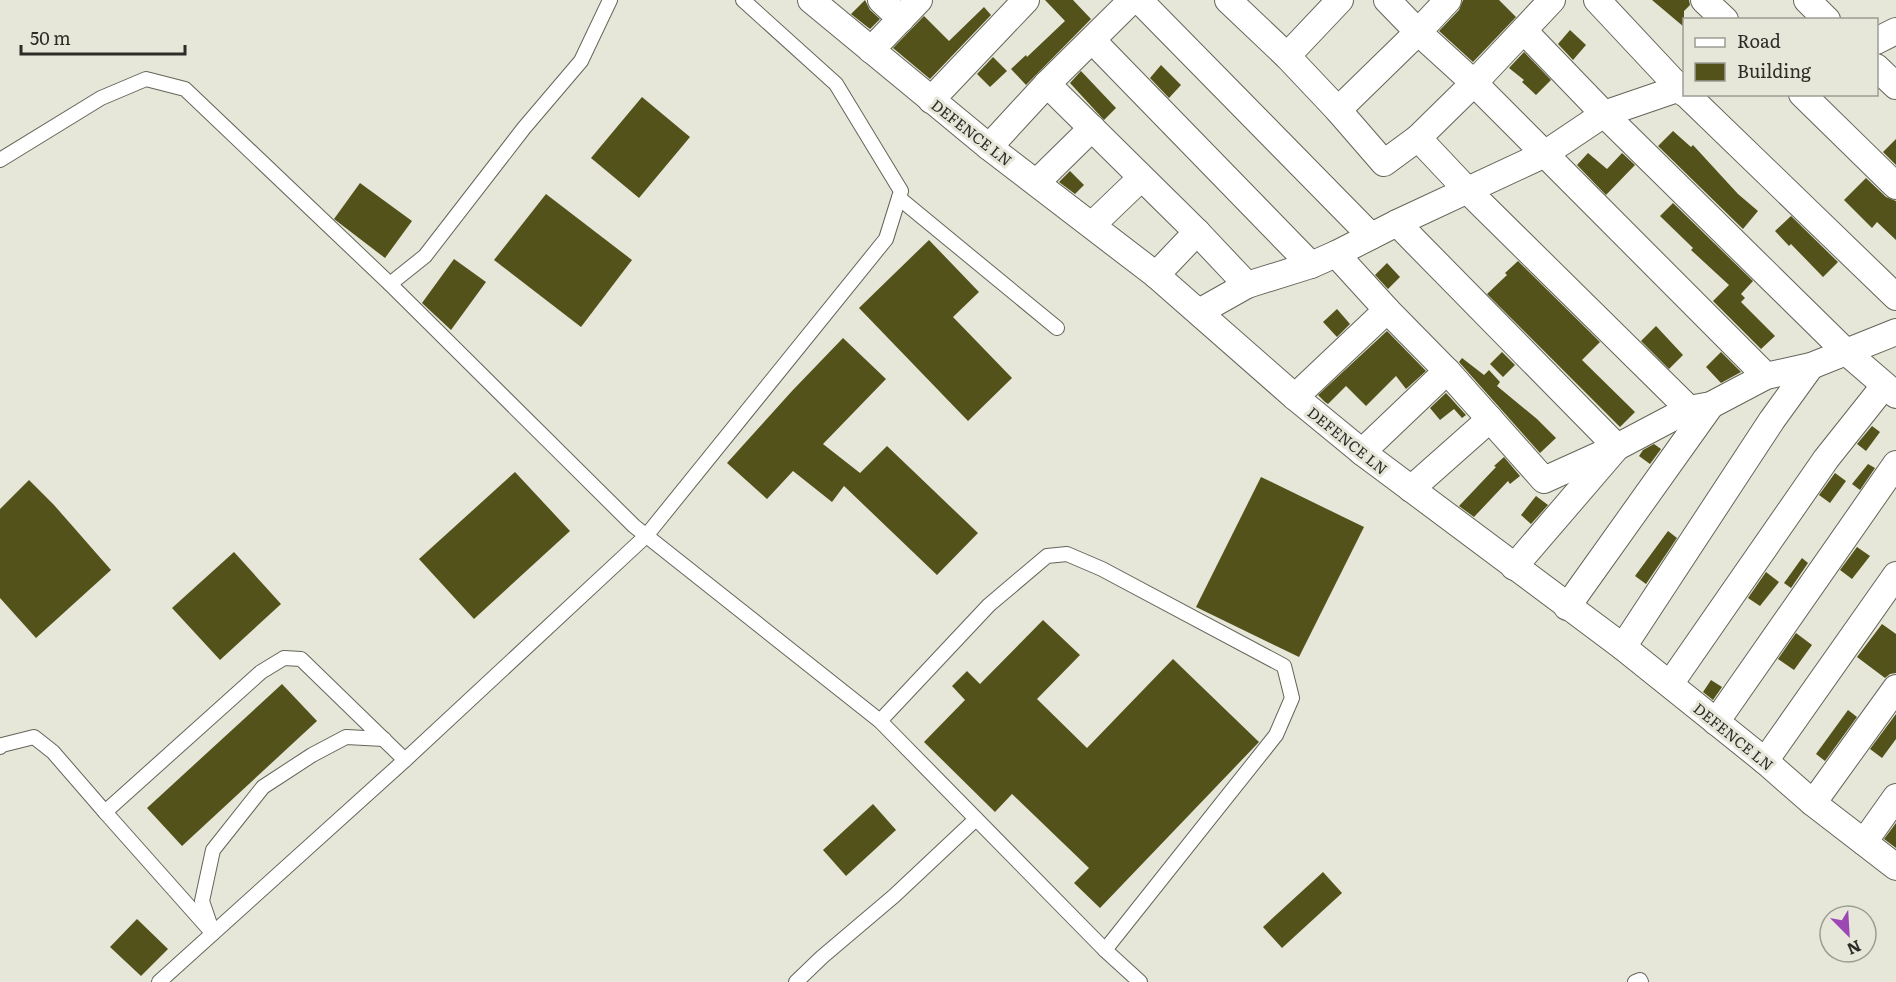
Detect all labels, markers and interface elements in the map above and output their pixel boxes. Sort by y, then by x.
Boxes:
scale bar [21,18,184,56]
legend [1683,18,1878,96]
text: 50 m [30,24,71,51]
text: Road [1737,27,1781,54]
text: Building [1737,57,1812,84]
street label: DEFENCE LN [927,93,1017,171]
street label: DEFENCE LN [1303,400,1393,480]
street label: DEFENCE LN [1689,696,1779,776]
north arrow [1818,904,1878,964]
text: N [1843,935,1866,962]

